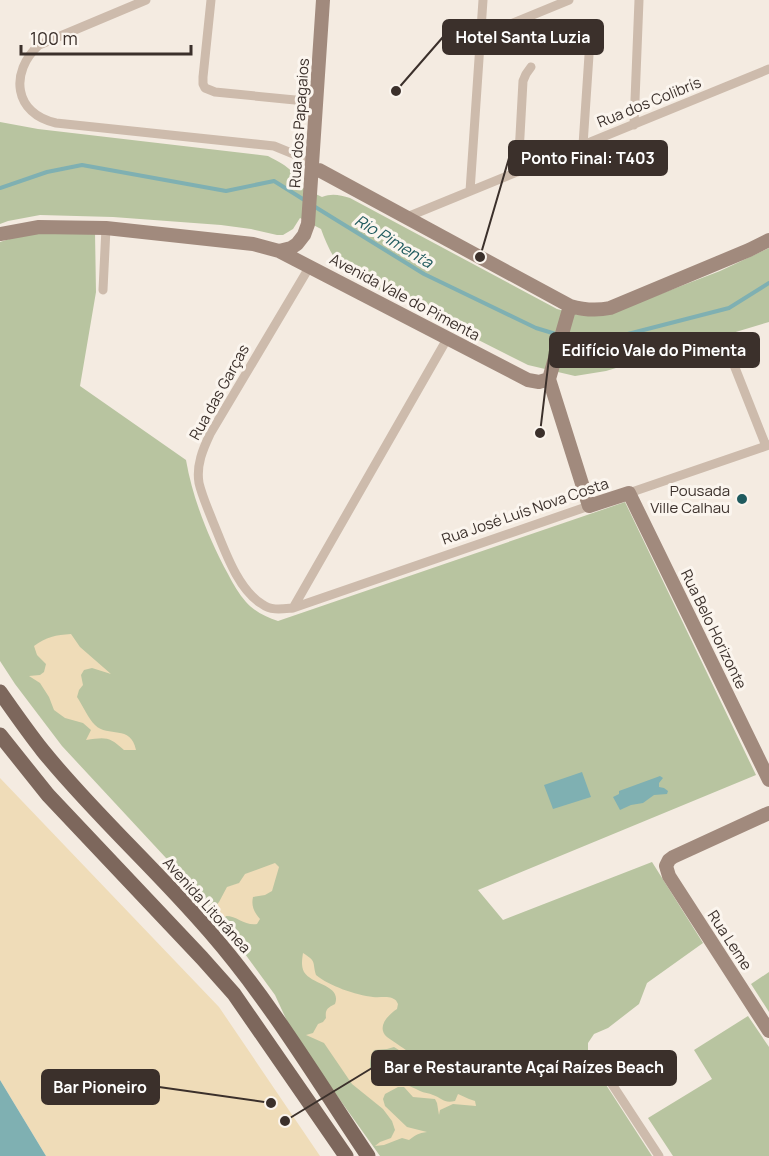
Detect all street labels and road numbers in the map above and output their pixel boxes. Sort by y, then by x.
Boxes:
street label: Rua dos Papagaios [284,57,314,189]
street label: Rua dos Colibrís [594,72,704,132]
street label: Avenida Vale do Pimenta [326,248,484,346]
street label: Rua das Garças [184,340,254,444]
street label: Rua José Luís Nova Costa [439,473,611,549]
street label: Rua Belo Horizonte [676,566,752,693]
street label: Avenida Litorânea [158,852,256,958]
street label: Rua Leme [703,906,757,974]

